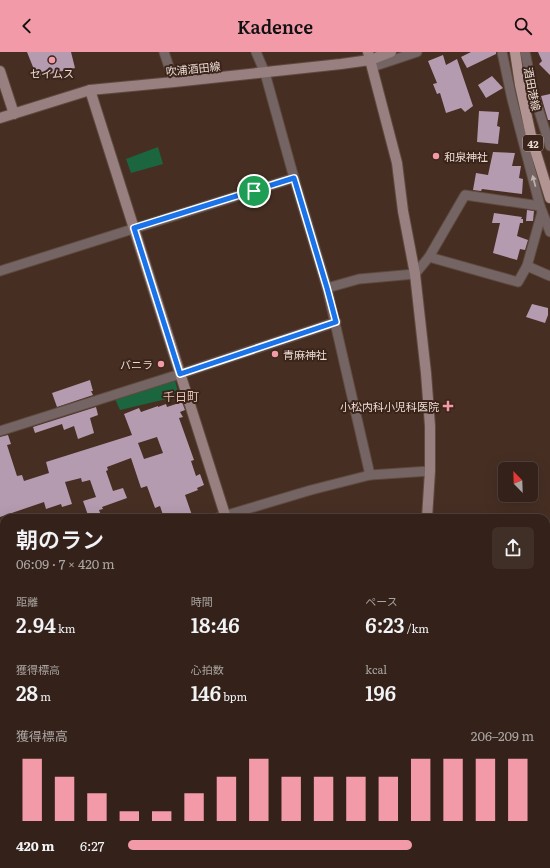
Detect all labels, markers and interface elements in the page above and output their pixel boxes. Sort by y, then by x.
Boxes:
text: Kadence [237,13,313,40]
icon: back [16,15,38,37]
icon: search [512,15,534,37]
marker: セイムス [47,55,57,65]
street label: 吹浦酒田線 [165,57,221,79]
place label: セイムス [30,65,74,81]
street label: 酒田港線 [521,66,545,112]
road number: 42 [523,135,543,151]
place label: 和泉神社 [444,148,488,164]
marker: 和泉神社 [431,151,441,161]
pin [237,174,271,208]
one-way arrow [531,175,537,187]
icon: arrive [243,180,265,202]
place label: 青麻神社 [283,346,327,362]
marker: 青麻神社 [270,349,280,359]
place label: バニラ [120,356,153,372]
marker: バニラ [156,359,166,369]
district label: 千日町 [163,387,199,405]
place label: 小松内科小児科医院 [340,398,439,414]
marker: 小松内科小児科医院 [442,400,454,412]
north arrow [498,462,538,502]
map controls [498,462,538,502]
text: 朝のラン [16,522,104,555]
button: share [492,527,534,569]
text: 06:09 · 7 × 420 m [16,554,115,573]
text: 距離 [16,593,38,609]
text: 時間 [191,593,213,609]
text: ペース [365,593,398,609]
text: 2.94 [16,609,56,639]
text: 18:46 [191,609,240,639]
text: 6:23 [365,609,405,639]
text: km [56,620,75,636]
text: /km [405,620,429,636]
text: 獲得標高 [16,661,60,677]
text: 心拍数 [191,661,224,677]
text: kcal [365,661,387,677]
text: 28 [16,677,38,707]
text: 146 [191,677,221,707]
text: 196 [365,677,396,707]
text: m [38,688,51,704]
text: bpm [221,688,247,704]
text: 獲得標高 [16,726,68,745]
text: 206–209 m [471,726,534,745]
text: 420 m [16,836,54,855]
text: 6:27 [80,836,104,855]

